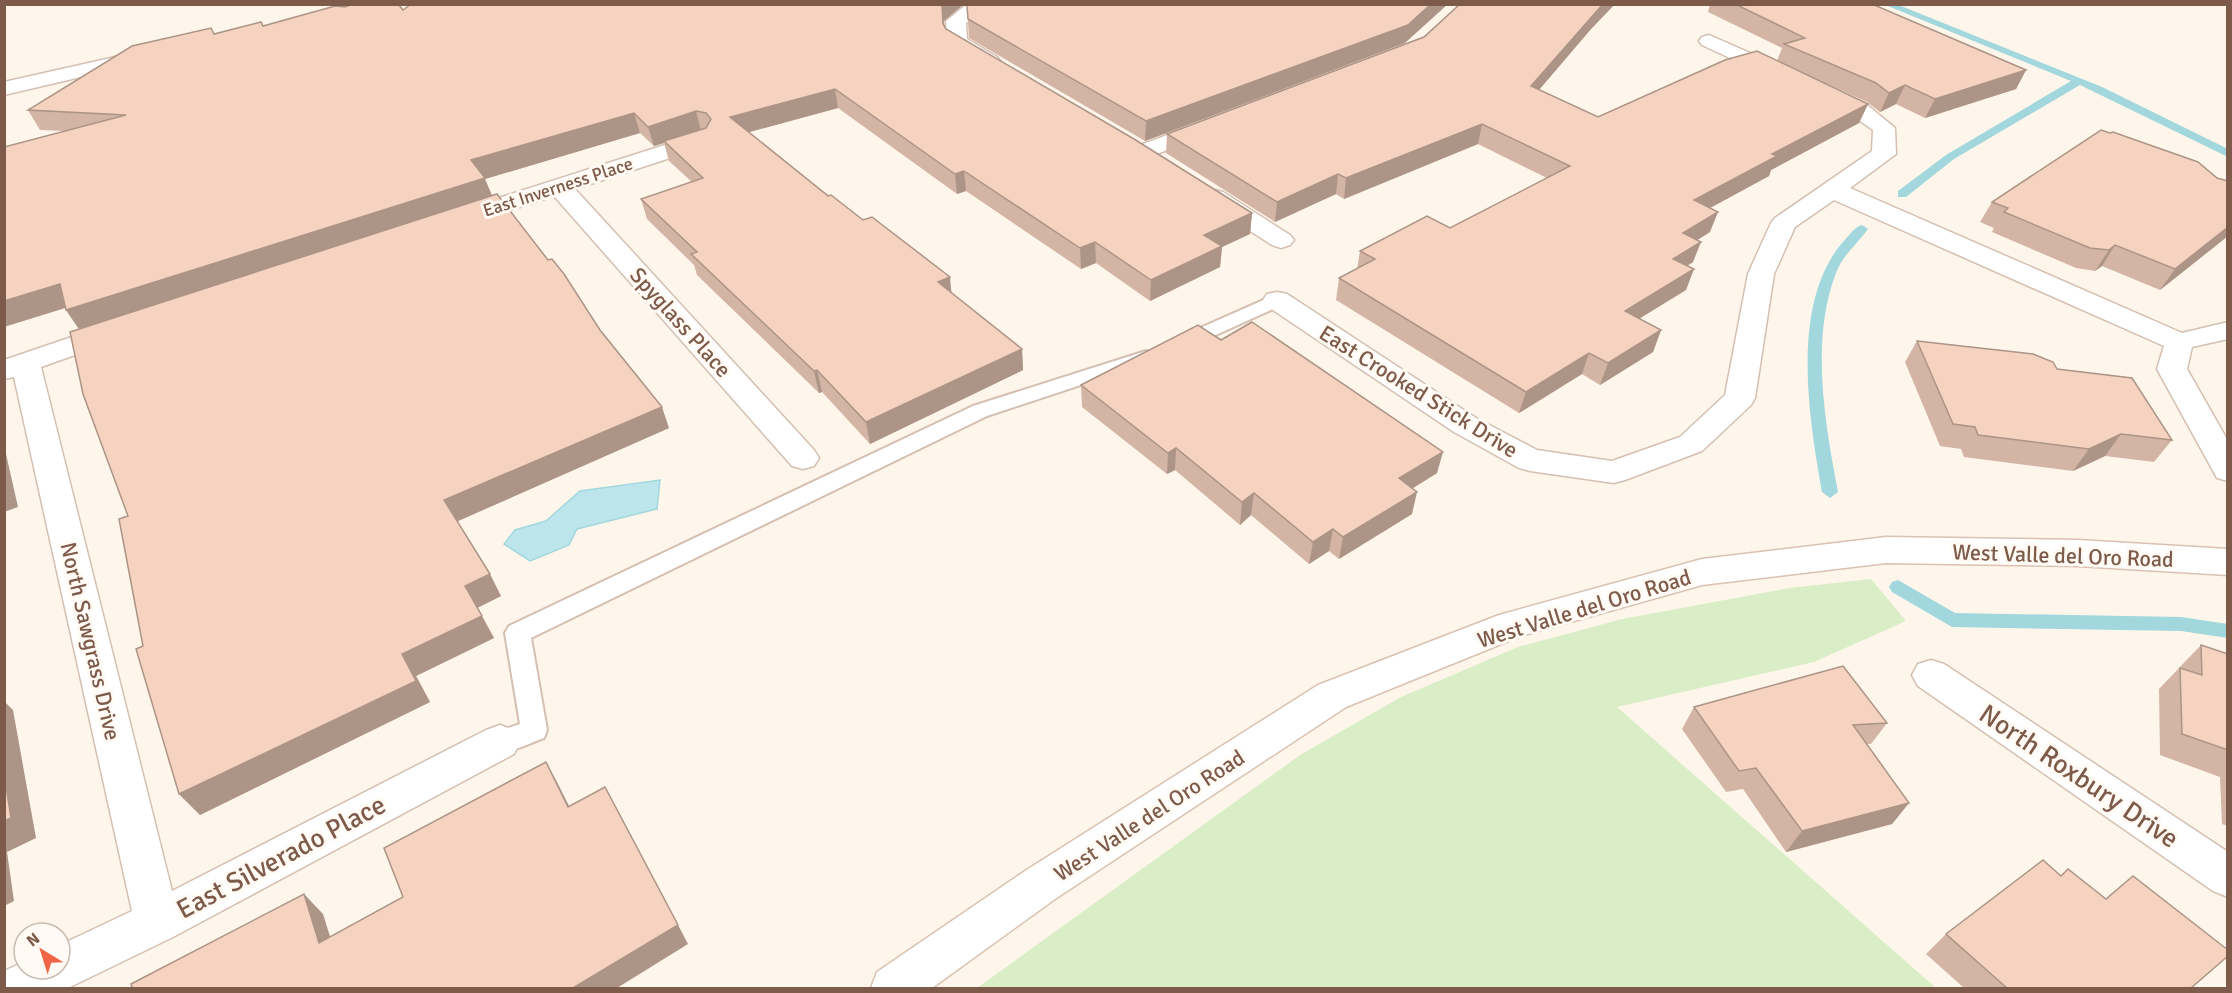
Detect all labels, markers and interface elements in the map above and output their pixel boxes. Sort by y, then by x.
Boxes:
street label: East Inverness Place [480,152,636,222]
street label: Spyglass Place [624,262,737,383]
street label: East Crooked Stick Drive [1314,319,1523,464]
street label: West Valle del Oro Road [1952,538,2174,573]
street label: North Sawgrass Drive [55,539,126,743]
street label: West Valle del Oro Road [1474,563,1694,654]
street label: North Roxbury Drive [1973,697,2185,855]
street label: West Valle del Oro Road [1049,744,1250,887]
street label: East Silverado Place [171,788,391,926]
north arrow [12,921,72,981]
text: N [23,929,44,951]

